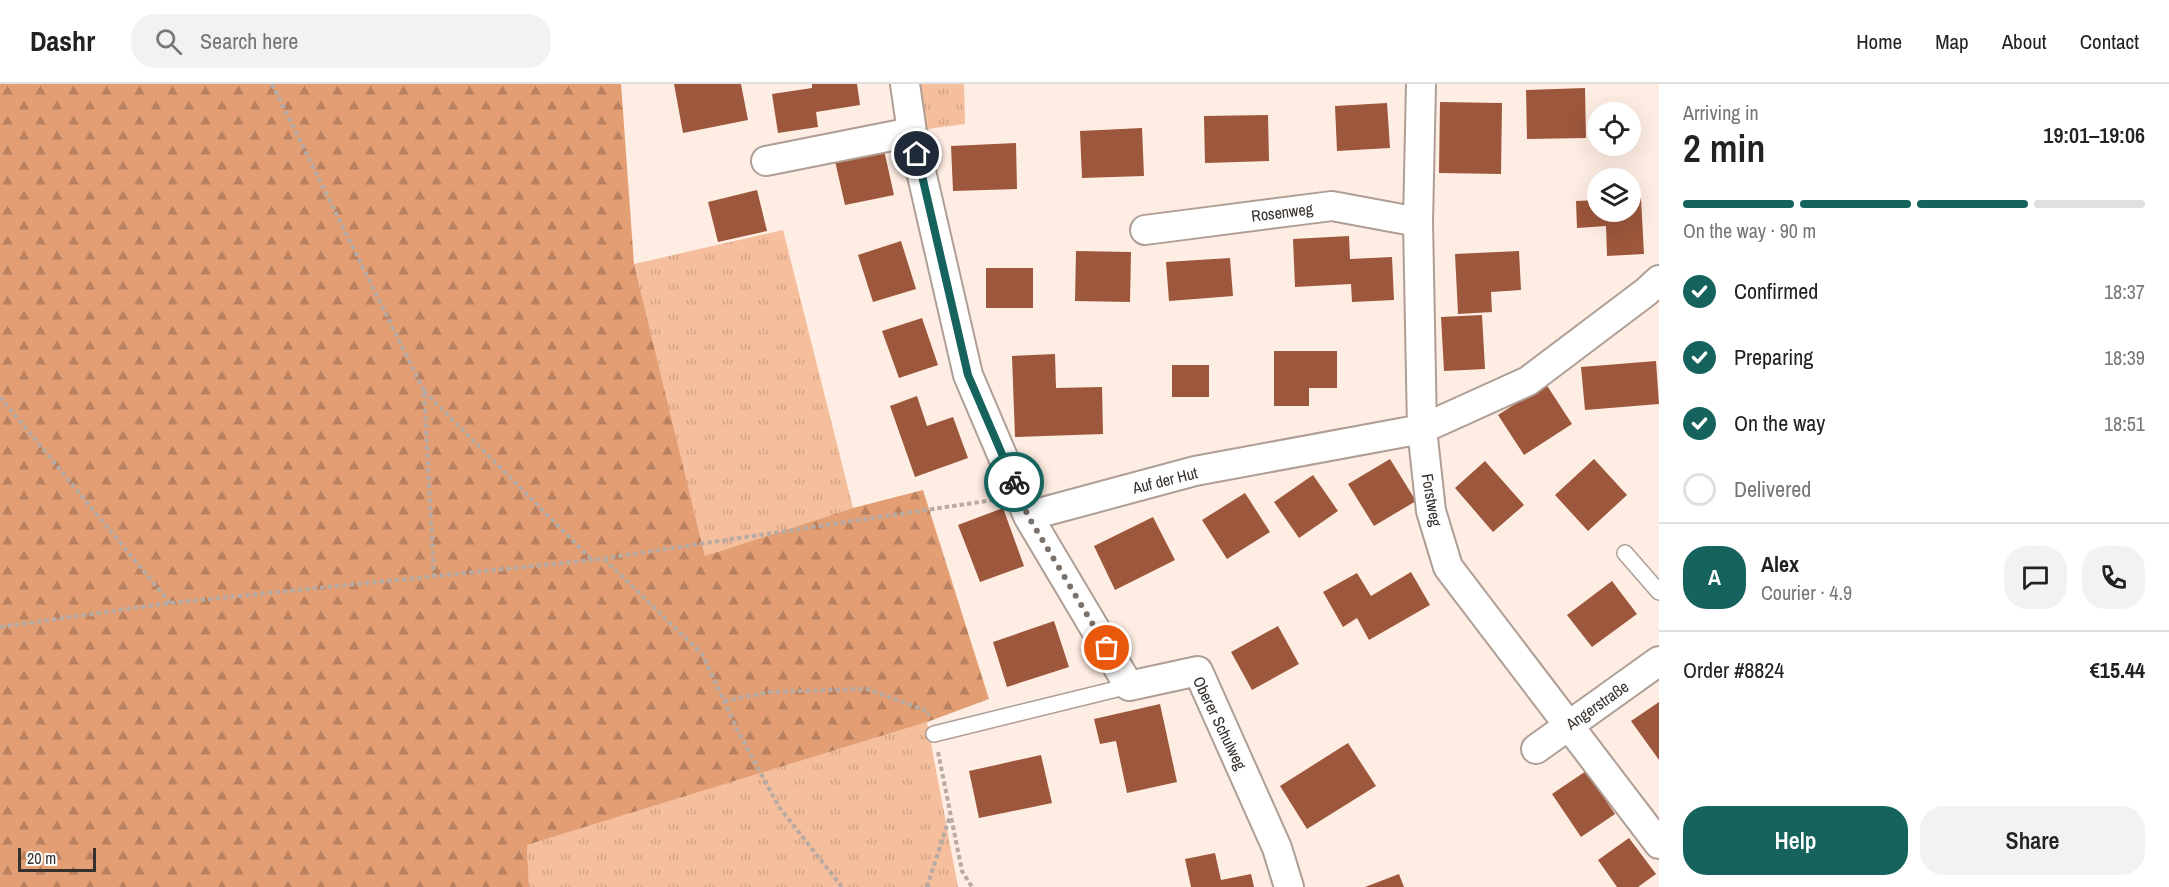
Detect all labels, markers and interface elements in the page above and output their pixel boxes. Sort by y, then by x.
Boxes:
search box [131,14,551,68]
text: Dashr [30,22,95,60]
icon: search [152,25,185,58]
text: Search here [200,26,298,56]
text: Home [1856,27,1902,56]
text: Map [1935,27,1969,56]
text: About [2002,27,2047,56]
text: Contact [2080,27,2139,56]
text: Arriving in [1683,99,1759,126]
map controls [1587,102,1641,222]
button: locate [1587,102,1641,156]
text: 19:01–19:06 [2043,120,2145,150]
text: 2 min [1683,122,1765,174]
pin [891,128,942,179]
icon: home [900,137,933,170]
button: layers [1587,168,1641,222]
street label: Rosenweg [1250,197,1315,227]
text: On the way · 90 m [1683,217,1816,244]
icon: check [1683,275,1716,308]
text: Confirmed [1734,276,1818,306]
text: 18:37 [2104,278,2145,305]
icon: check [1683,341,1716,374]
text: Preparing [1734,342,1813,372]
text: 18:39 [2104,344,2145,371]
icon: check [1683,407,1716,440]
text: On the way [1734,408,1825,438]
text: 18:51 [2104,410,2145,437]
courier [984,452,1044,512]
street label: Auf der Hut [1129,461,1200,499]
icon: bike [998,466,1031,499]
street label: Forstweg [1417,472,1448,529]
text: Delivered [1734,474,1811,504]
button: chat [2004,546,2067,609]
button: phone [2082,546,2145,609]
text: Alex [1761,549,1799,579]
text: A [1708,562,1721,592]
text: Courier · 4.9 [1761,579,1852,606]
pin [1081,622,1132,673]
icon: bag [1090,631,1123,664]
text: Order #8824 [1683,655,1784,685]
text: €15.44 [2090,655,2145,685]
street label: Oberer Schulweg [1188,673,1252,774]
street label: Angerstraße [1560,675,1633,735]
button: Help [1683,806,1908,875]
button: Share [1920,806,2145,875]
scale bar [18,845,96,872]
text: 20 m [27,847,56,869]

